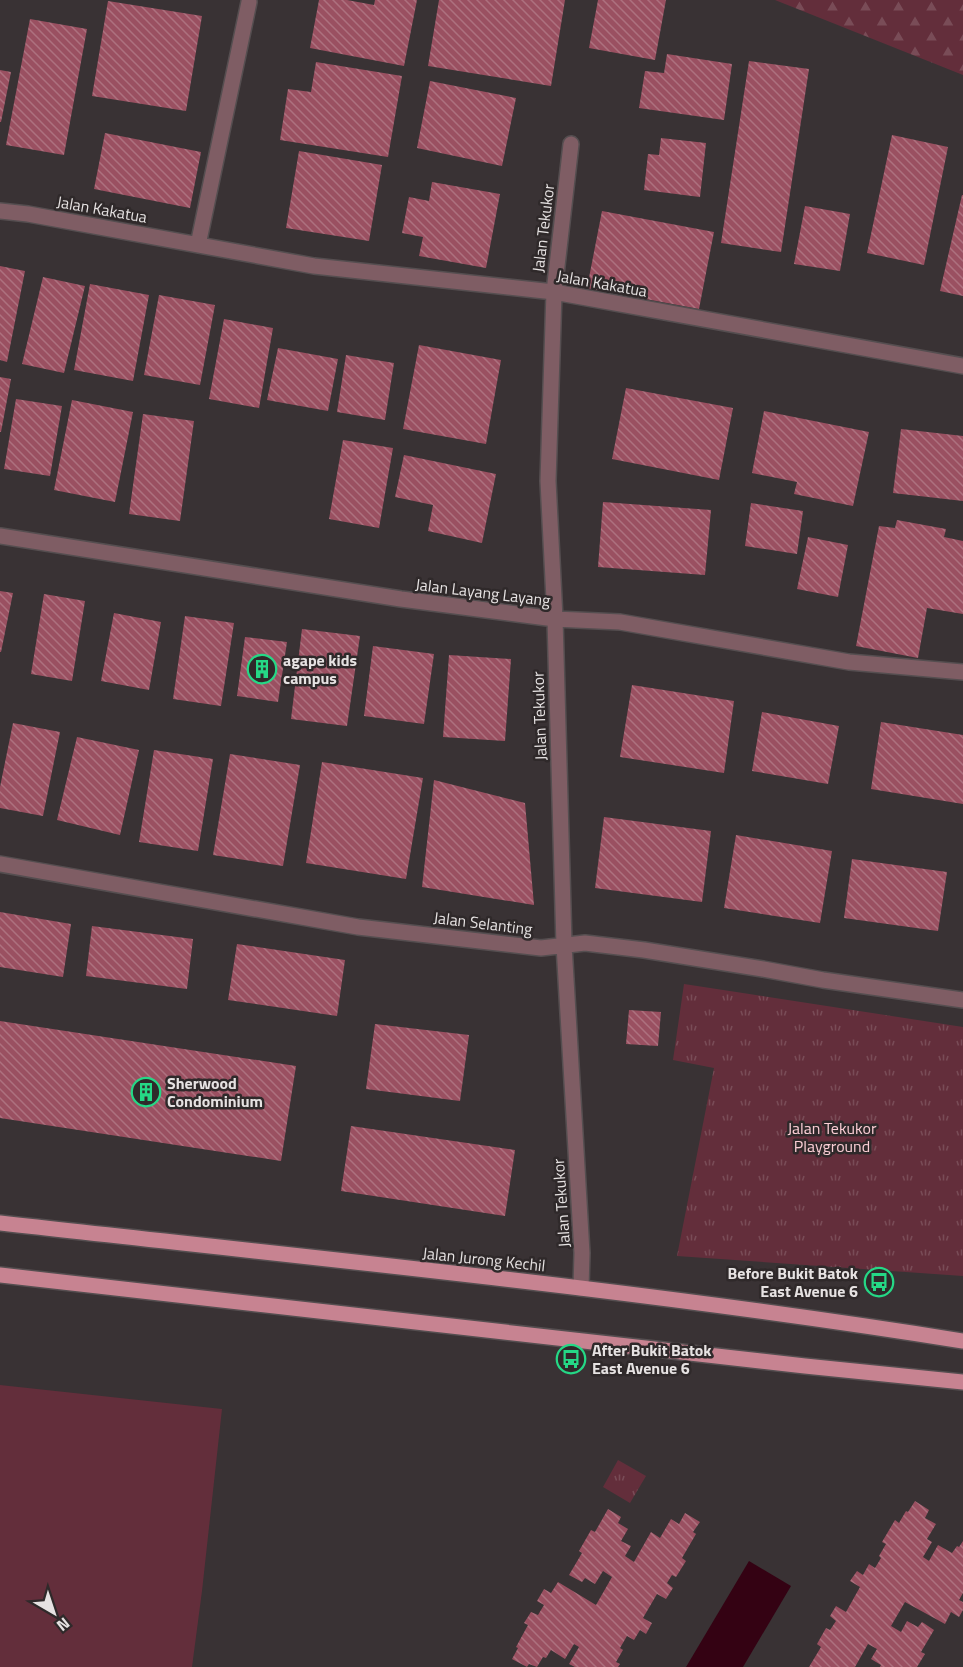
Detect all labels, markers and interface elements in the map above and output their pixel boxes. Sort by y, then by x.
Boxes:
street label: Jalan Tekukor [526,182,560,274]
street label: Jalan Kakatua [55,189,149,229]
street label: Jalan Kakatua [555,263,649,303]
street label: Jalan Layang Layang [414,572,552,612]
place label: agape kids campus [283,648,357,690]
building icon: agape kids campus [246,653,278,685]
street label: Jalan Tekukor [525,671,553,761]
street label: Jalan Selanting [432,905,534,941]
place label: Sherwood Condominium [167,1071,263,1113]
building icon: Sherwood Condominium [130,1076,162,1108]
park label: Jalan Tekukor Playground [787,1116,877,1158]
street label: Jalan Tekukor [546,1157,576,1248]
street label: Jalan Jurong Kechil [421,1241,547,1277]
place label: Before Bukit Batok East Avenue 6 [728,1261,859,1303]
bus stop icon: Before Bukit Batok East Avenue 6 [863,1266,895,1298]
place label: After Bukit Batok East Avenue 6 [592,1338,712,1380]
bus stop icon: After Bukit Batok East Avenue 6 [555,1343,587,1375]
north arrow [24,1583,84,1643]
text: N [52,1612,75,1637]

